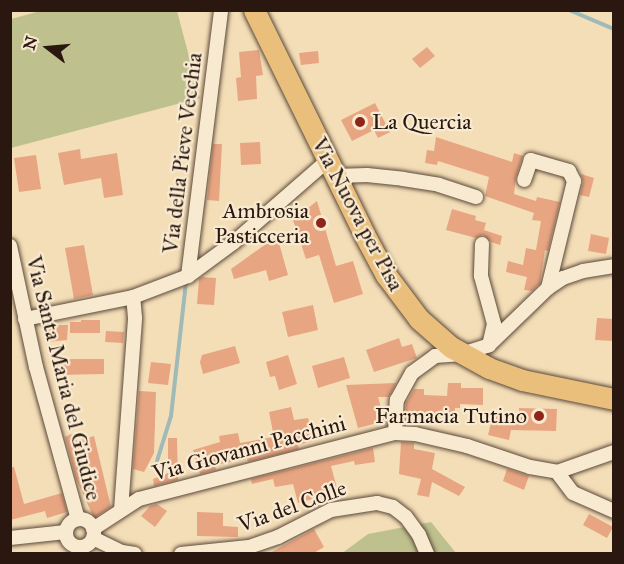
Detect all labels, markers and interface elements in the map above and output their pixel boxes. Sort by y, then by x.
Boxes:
north arrow [18,18,78,78]
text: N [19,34,41,52]
street label: Via della Pieve Vecchia [157,51,207,255]
place label: La Quercia [372,109,471,135]
marker: La Quercia [353,115,367,129]
street label: Via Nuova per Pisa [306,133,410,295]
place label: Ambrosia Pasticceria [214,197,309,248]
marker: Ambrosia Pasticceria [314,216,328,230]
street label: Via Santa Maria del Giudice [21,253,107,503]
place label: Farmacia Tutino [375,403,527,429]
street label: Via Giovanni Pacchini [149,409,349,487]
marker: Farmacia Tutino [532,409,546,423]
street label: Via del Colle [234,474,350,538]

